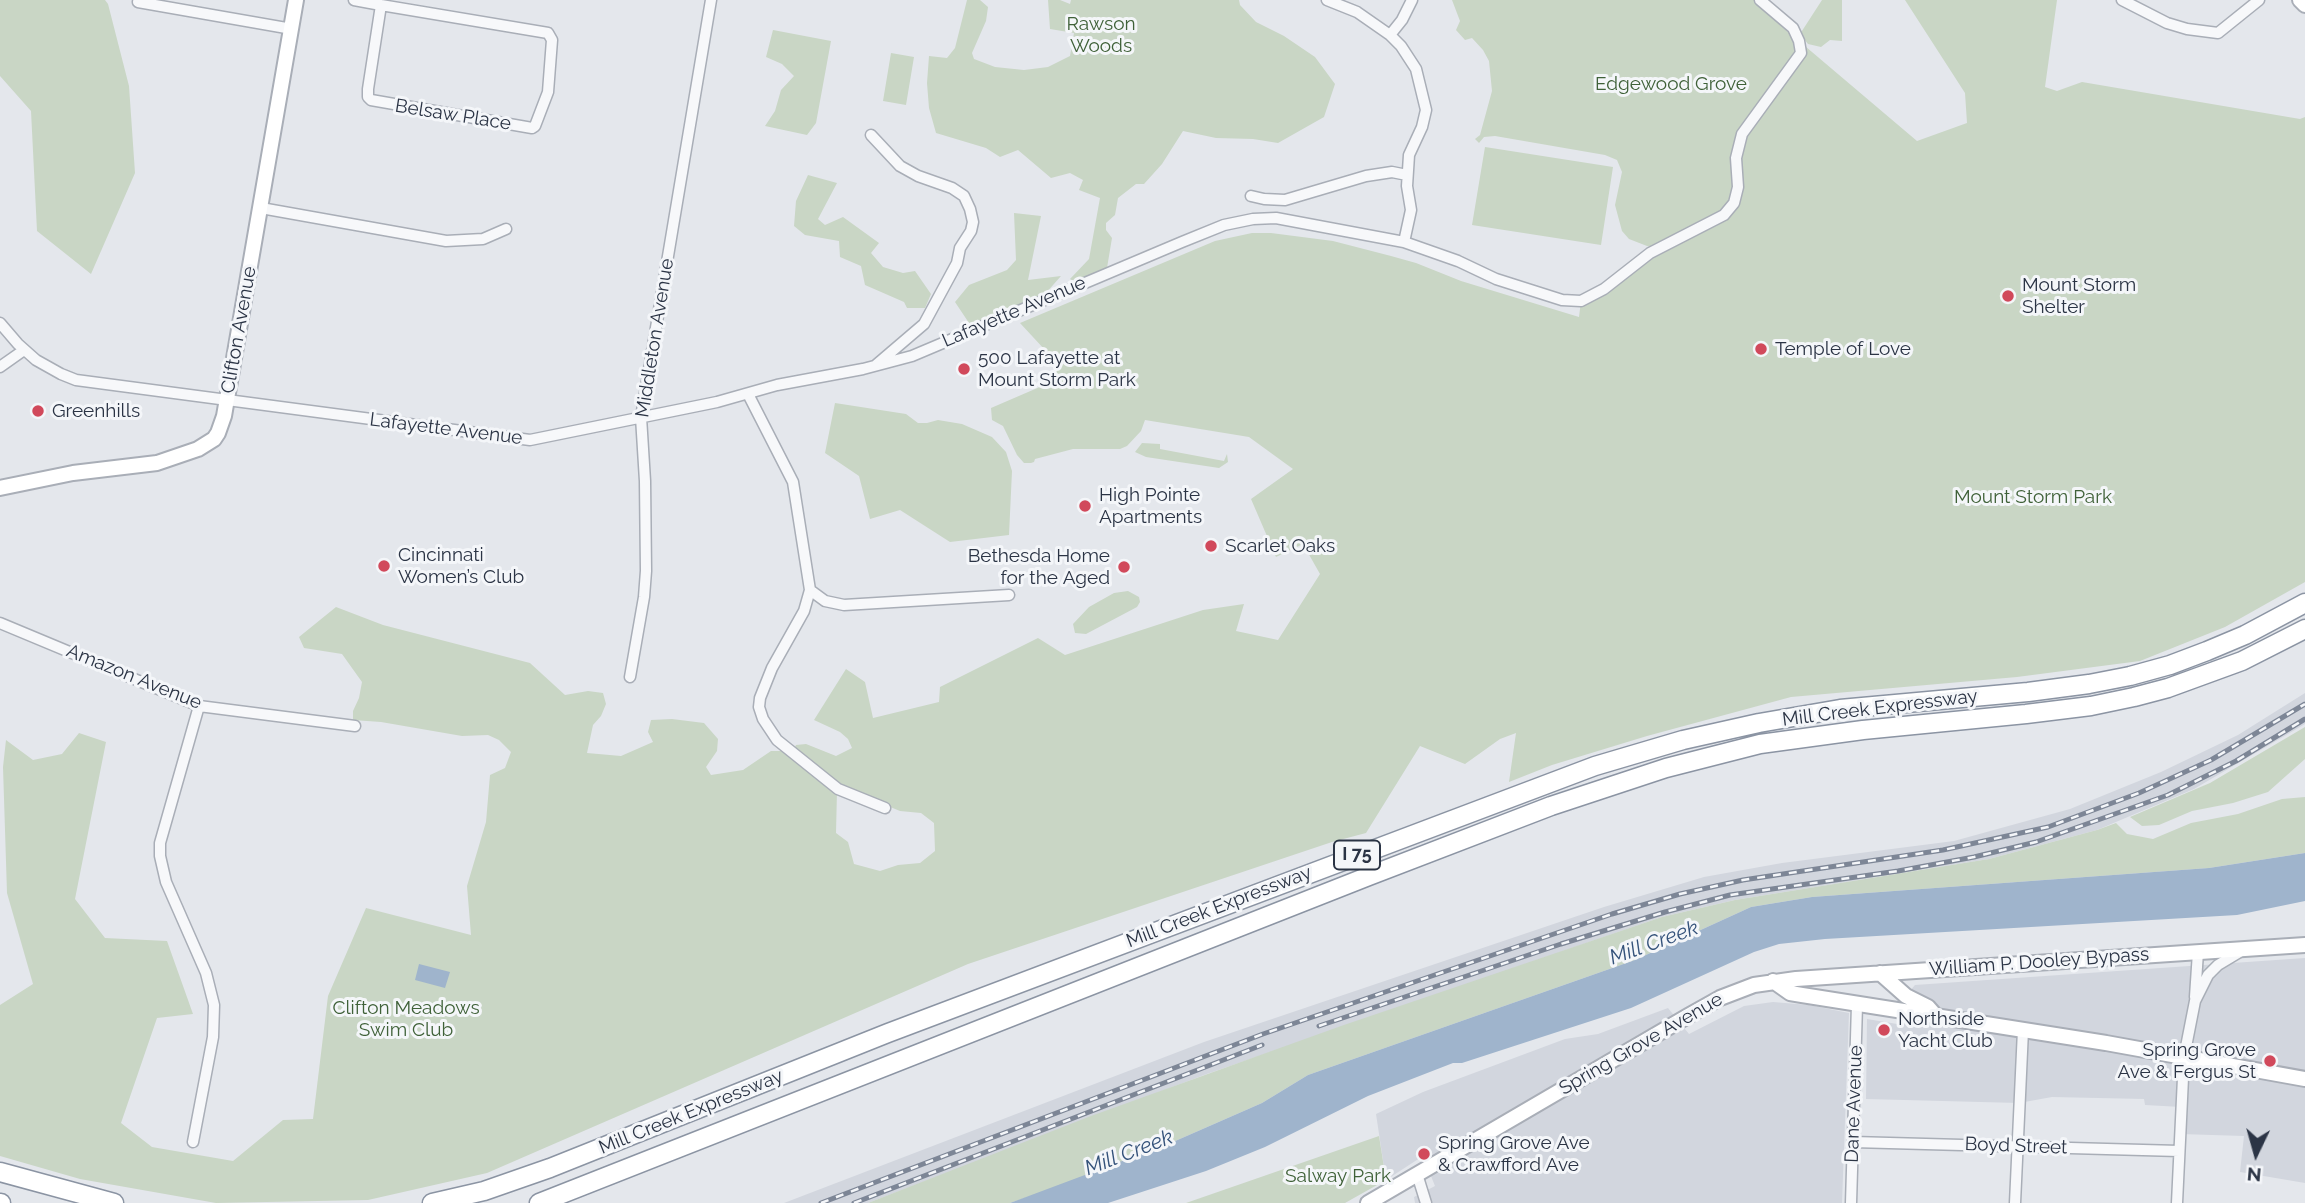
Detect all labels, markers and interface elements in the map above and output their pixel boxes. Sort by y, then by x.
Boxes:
park label: Rawson Woods [1066,13,1136,57]
park label: Edgewood Grove [1595,73,1747,95]
street label: Belsaw Place [393,95,513,135]
street label: Middleton Avenue [631,257,679,419]
street label: Clifton Avenue [217,265,261,395]
street label: Lafayette Avenue [939,271,1089,353]
place label: Mount Storm Shelter [2022,274,2136,318]
marker: Mount Storm Shelter [2000,288,2016,304]
place label: Temple of Love [1775,338,1911,360]
marker: Temple of Love [1753,341,1769,357]
place label: 500 Lafayette at Mount Storm Park [978,347,1136,391]
marker: 500 Lafayette at Mount Storm Park [956,361,972,377]
place label: Greenhills [52,400,140,422]
marker: Greenhills [30,403,46,419]
street label: Lafayette Avenue [368,408,524,450]
place label: High Pointe Apartments [1099,484,1202,528]
park label: Mount Storm Park [1954,486,2112,508]
marker: High Pointe Apartments [1077,498,1093,514]
place label: Scarlet Oaks [1225,535,1335,557]
marker: Scarlet Oaks [1203,538,1219,554]
place label: Cincinnati Women’s Club [398,544,524,588]
place label: Bethesda Home for the Aged [968,545,1110,589]
marker: Cincinnati Women’s Club [376,558,392,574]
marker: Bethesda Home for the Aged [1116,559,1132,575]
street label: Amazon Avenue [63,640,205,714]
street label: Mill Creek Expressway [1781,685,1979,731]
road number: I 75 [1334,840,1380,870]
street label: Mill Creek Expressway [1123,861,1315,953]
water label: Mill Creek [1606,915,1702,971]
street label: William P. Dooley Bypass [1928,943,2150,981]
street label: Spring Grove Avenue [1555,988,1727,1100]
park label: Clifton Meadows Swim Club [332,997,480,1041]
place label: Northside Yacht Club [1898,1008,1993,1052]
marker: Northside Yacht Club [1876,1022,1892,1038]
place label: Spring Grove Ave & Fergus St [2118,1039,2256,1083]
street label: Dane Avenue [1841,1045,1867,1163]
marker: Spring Grove Ave & Fergus St [2262,1053,2278,1069]
street label: Mill Creek Expressway [596,1065,786,1159]
north arrow [2221,1119,2291,1189]
water label: Mill Creek [1081,1125,1177,1181]
place label: Spring Grove Ave & Crawfford Ave [1438,1132,1590,1176]
street label: Boyd Street [1964,1133,2068,1159]
marker: Spring Grove Ave & Crawfford Ave [1416,1146,1432,1162]
text: N [2246,1163,2262,1187]
park label: Salway Park [1285,1165,1391,1187]

